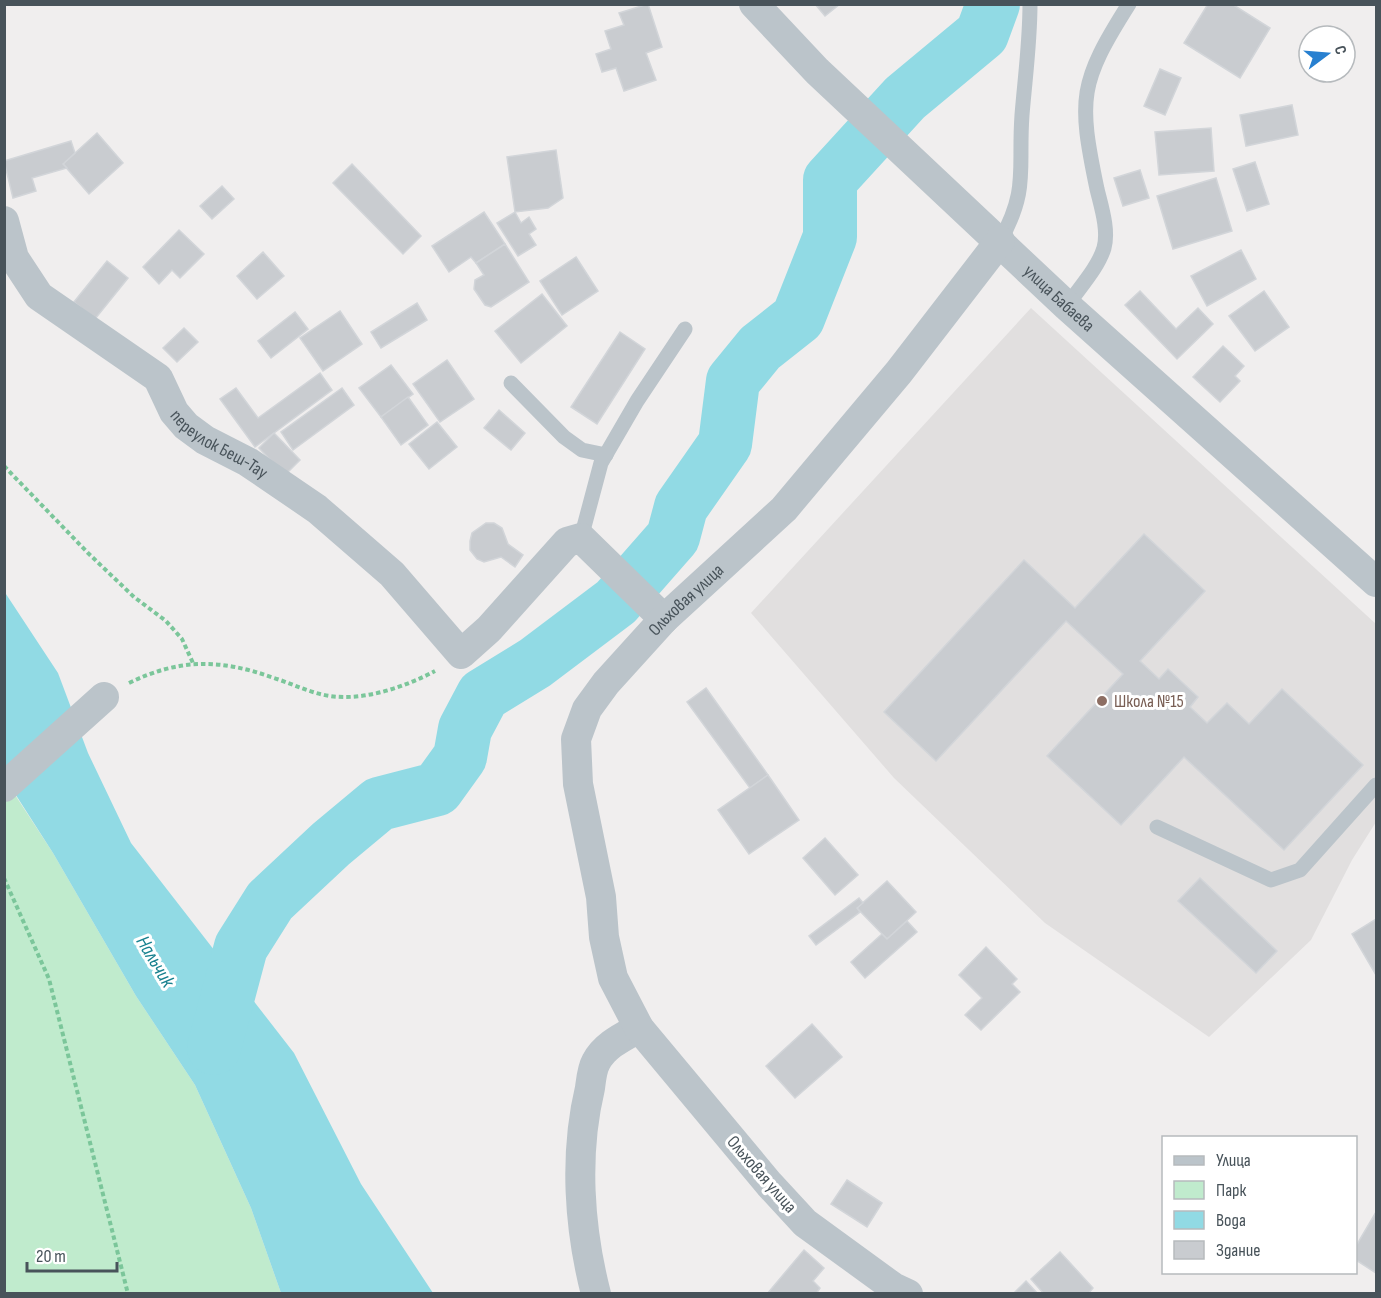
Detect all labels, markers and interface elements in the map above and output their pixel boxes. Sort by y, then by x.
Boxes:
north arrow [1297,24,1357,84]
text: С [1330,44,1350,57]
street label: улица Бабаева [1019,261,1099,336]
street label: переулок Беш-Тау [166,405,272,483]
street label: Ольховая улица [644,560,728,640]
place label: Школа №15 [1114,691,1184,712]
marker: Школа №15 [1095,694,1109,708]
water label: Нальчик [130,931,181,993]
street label: Ольховая улица [722,1131,801,1217]
legend [1162,1136,1357,1274]
text: Улица [1216,1150,1251,1171]
text: Парк [1216,1180,1247,1201]
text: Вода [1216,1210,1246,1231]
scale bar [27,1235,117,1273]
text: Здание [1216,1240,1261,1261]
text: 20 m [36,1246,66,1267]

